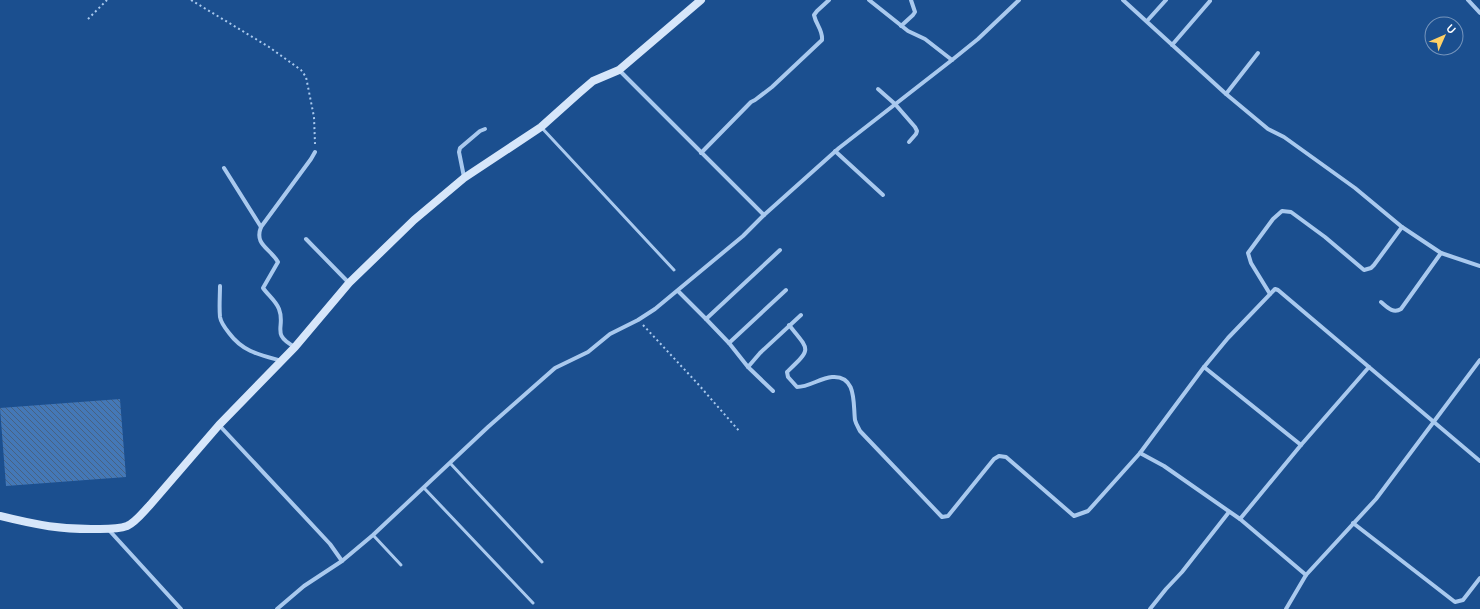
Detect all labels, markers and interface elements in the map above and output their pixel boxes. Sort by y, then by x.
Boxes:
north arrow [1424,16,1464,56]
text: U [1443,21,1459,37]

